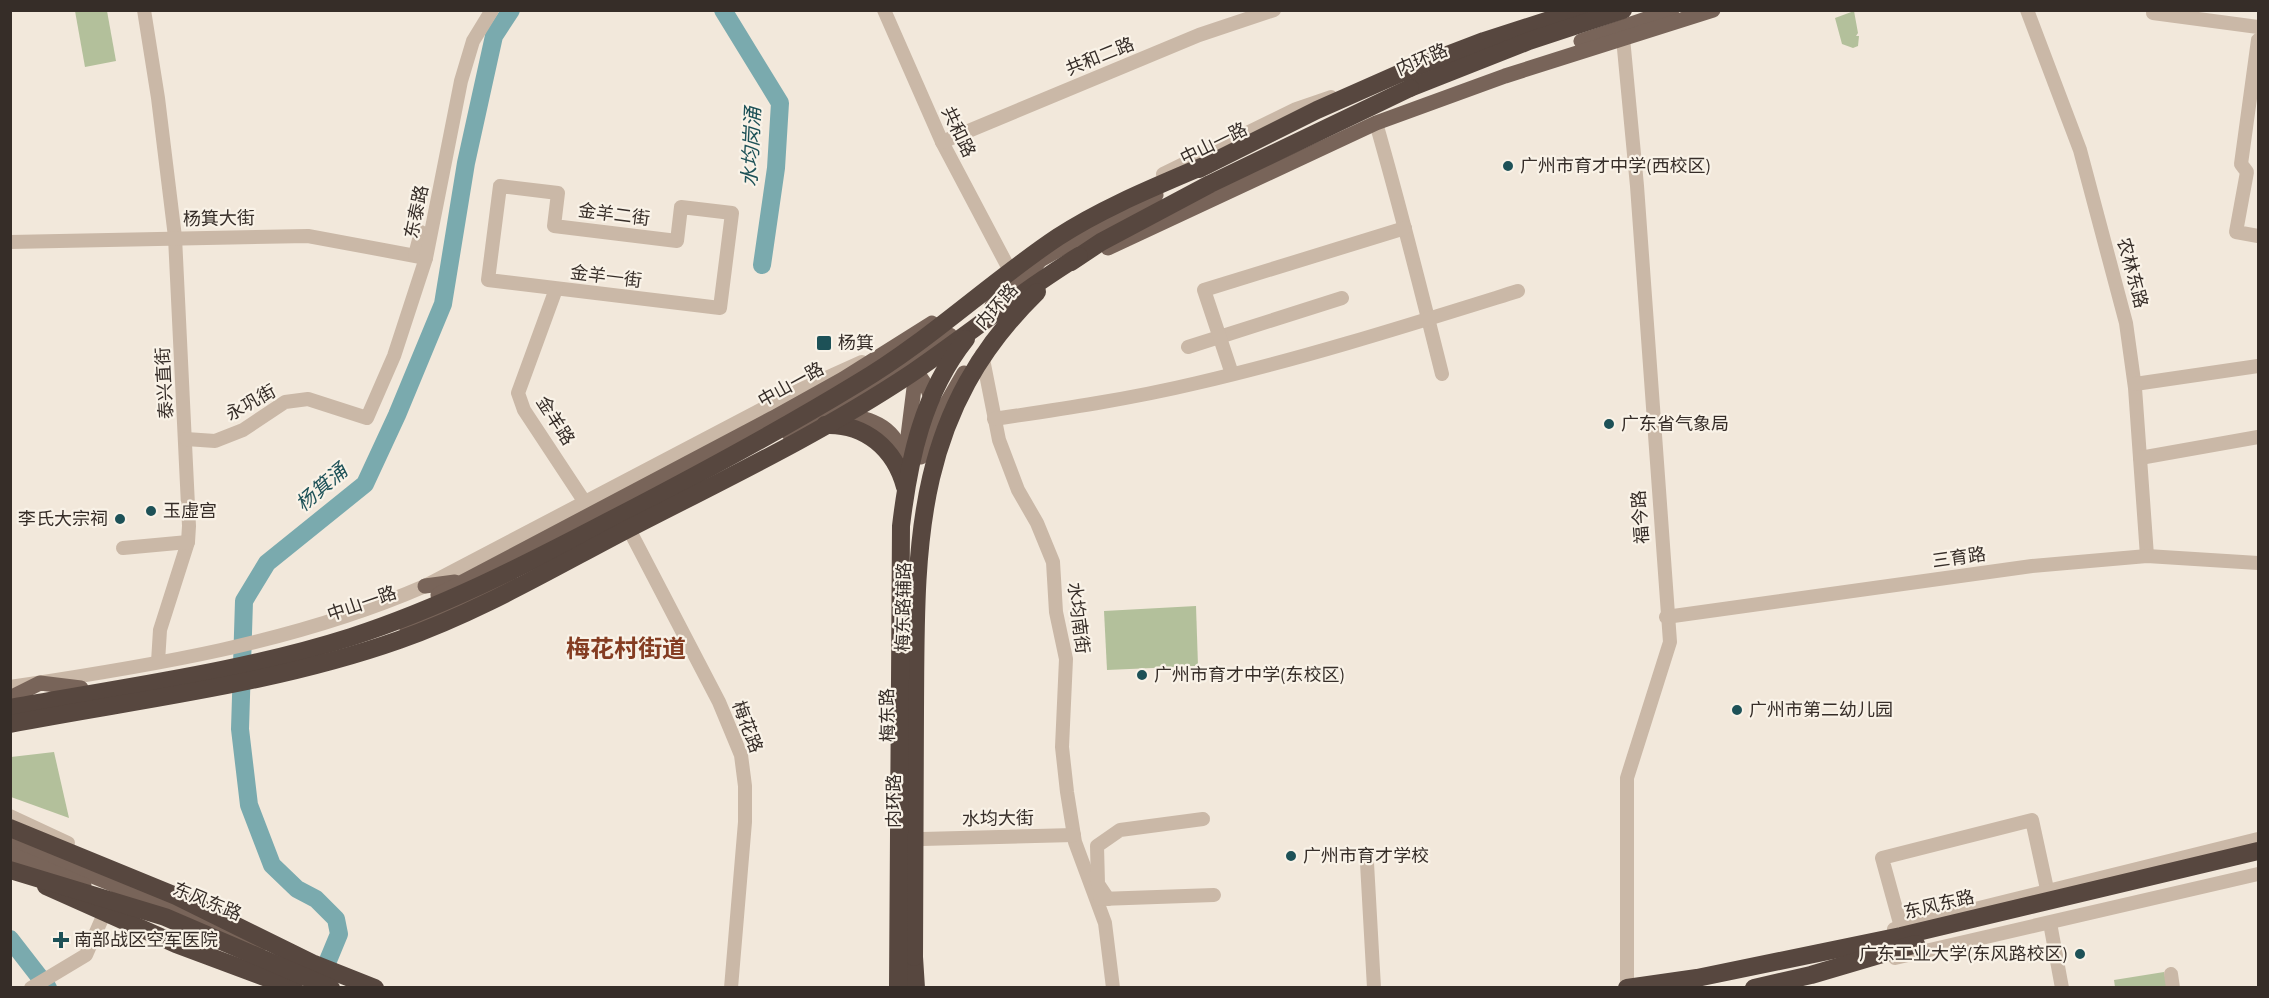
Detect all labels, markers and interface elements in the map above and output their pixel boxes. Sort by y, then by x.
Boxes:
street label: 共和二路 [1062,32,1138,82]
street label: 内环路 [1392,38,1452,82]
street label: 共和路 [935,102,981,162]
water label: 水均岗涌 [736,104,768,188]
street label: 中山一路 [1176,117,1252,171]
place label: 广州市育才中学(西校区) [1520,154,1711,179]
marker: 广州市育才中学(西校区) [1501,159,1515,173]
street label: 东泰路 [399,183,435,241]
street label: 金羊二街 [577,198,651,232]
street label: 杨箕大街 [183,206,255,232]
street label: 农林东路 [2111,235,2153,311]
street label: 金羊一街 [569,260,643,294]
street label: 内环路 [970,278,1024,336]
place label: 杨箕 [838,331,874,356]
marker: 杨箕 [815,334,833,352]
street label: 泰兴直街 [151,346,179,420]
street label: 中山一路 [753,357,829,413]
street label: 永巩街 [221,379,281,427]
street label: 金羊路 [530,392,580,450]
place label: 广东省气象局 [1621,412,1729,437]
marker: 广东省气象局 [1602,417,1616,431]
water label: 杨箕涌 [290,456,355,518]
street label: 福今路 [1627,489,1655,545]
place label: 玉虛宫 [163,499,217,524]
marker: 玉虛宫 [144,504,158,518]
place label: 李氏大宗祠 [18,507,108,532]
marker: 李氏大宗祠 [113,512,127,526]
street label: 三育路 [1931,542,1987,574]
street label: 梅东路辅路 [891,562,917,652]
street label: 中山一路 [324,580,400,628]
street label: 水均南街 [1061,581,1095,655]
district label: 梅花村街道 [566,632,686,667]
place label: 广州市育才中学(东校区) [1154,663,1345,688]
marker: 广州市育才中学(东校区) [1135,668,1149,682]
street label: 梅东路 [875,688,901,742]
street label: 梅花路 [726,697,768,757]
place label: 广州市第二幼儿园 [1749,698,1893,723]
marker: 广州市第二幼儿园 [1730,703,1744,717]
street label: 内环路 [882,774,907,828]
street label: 水均大街 [962,806,1034,832]
place label: 广州市育才学校 [1303,844,1429,869]
marker: 广州市育才学校 [1284,849,1298,863]
street label: 东风东路 [169,877,245,927]
street label: 东风东路 [1901,885,1977,925]
place label: 南部战区空军医院 [74,928,218,953]
marker: 南部战区空军医院 [52,931,70,949]
place label: 广东工业大学(东风路校区) [1859,942,2068,967]
marker: 广东工业大学(东风路校区) [2073,947,2087,961]

